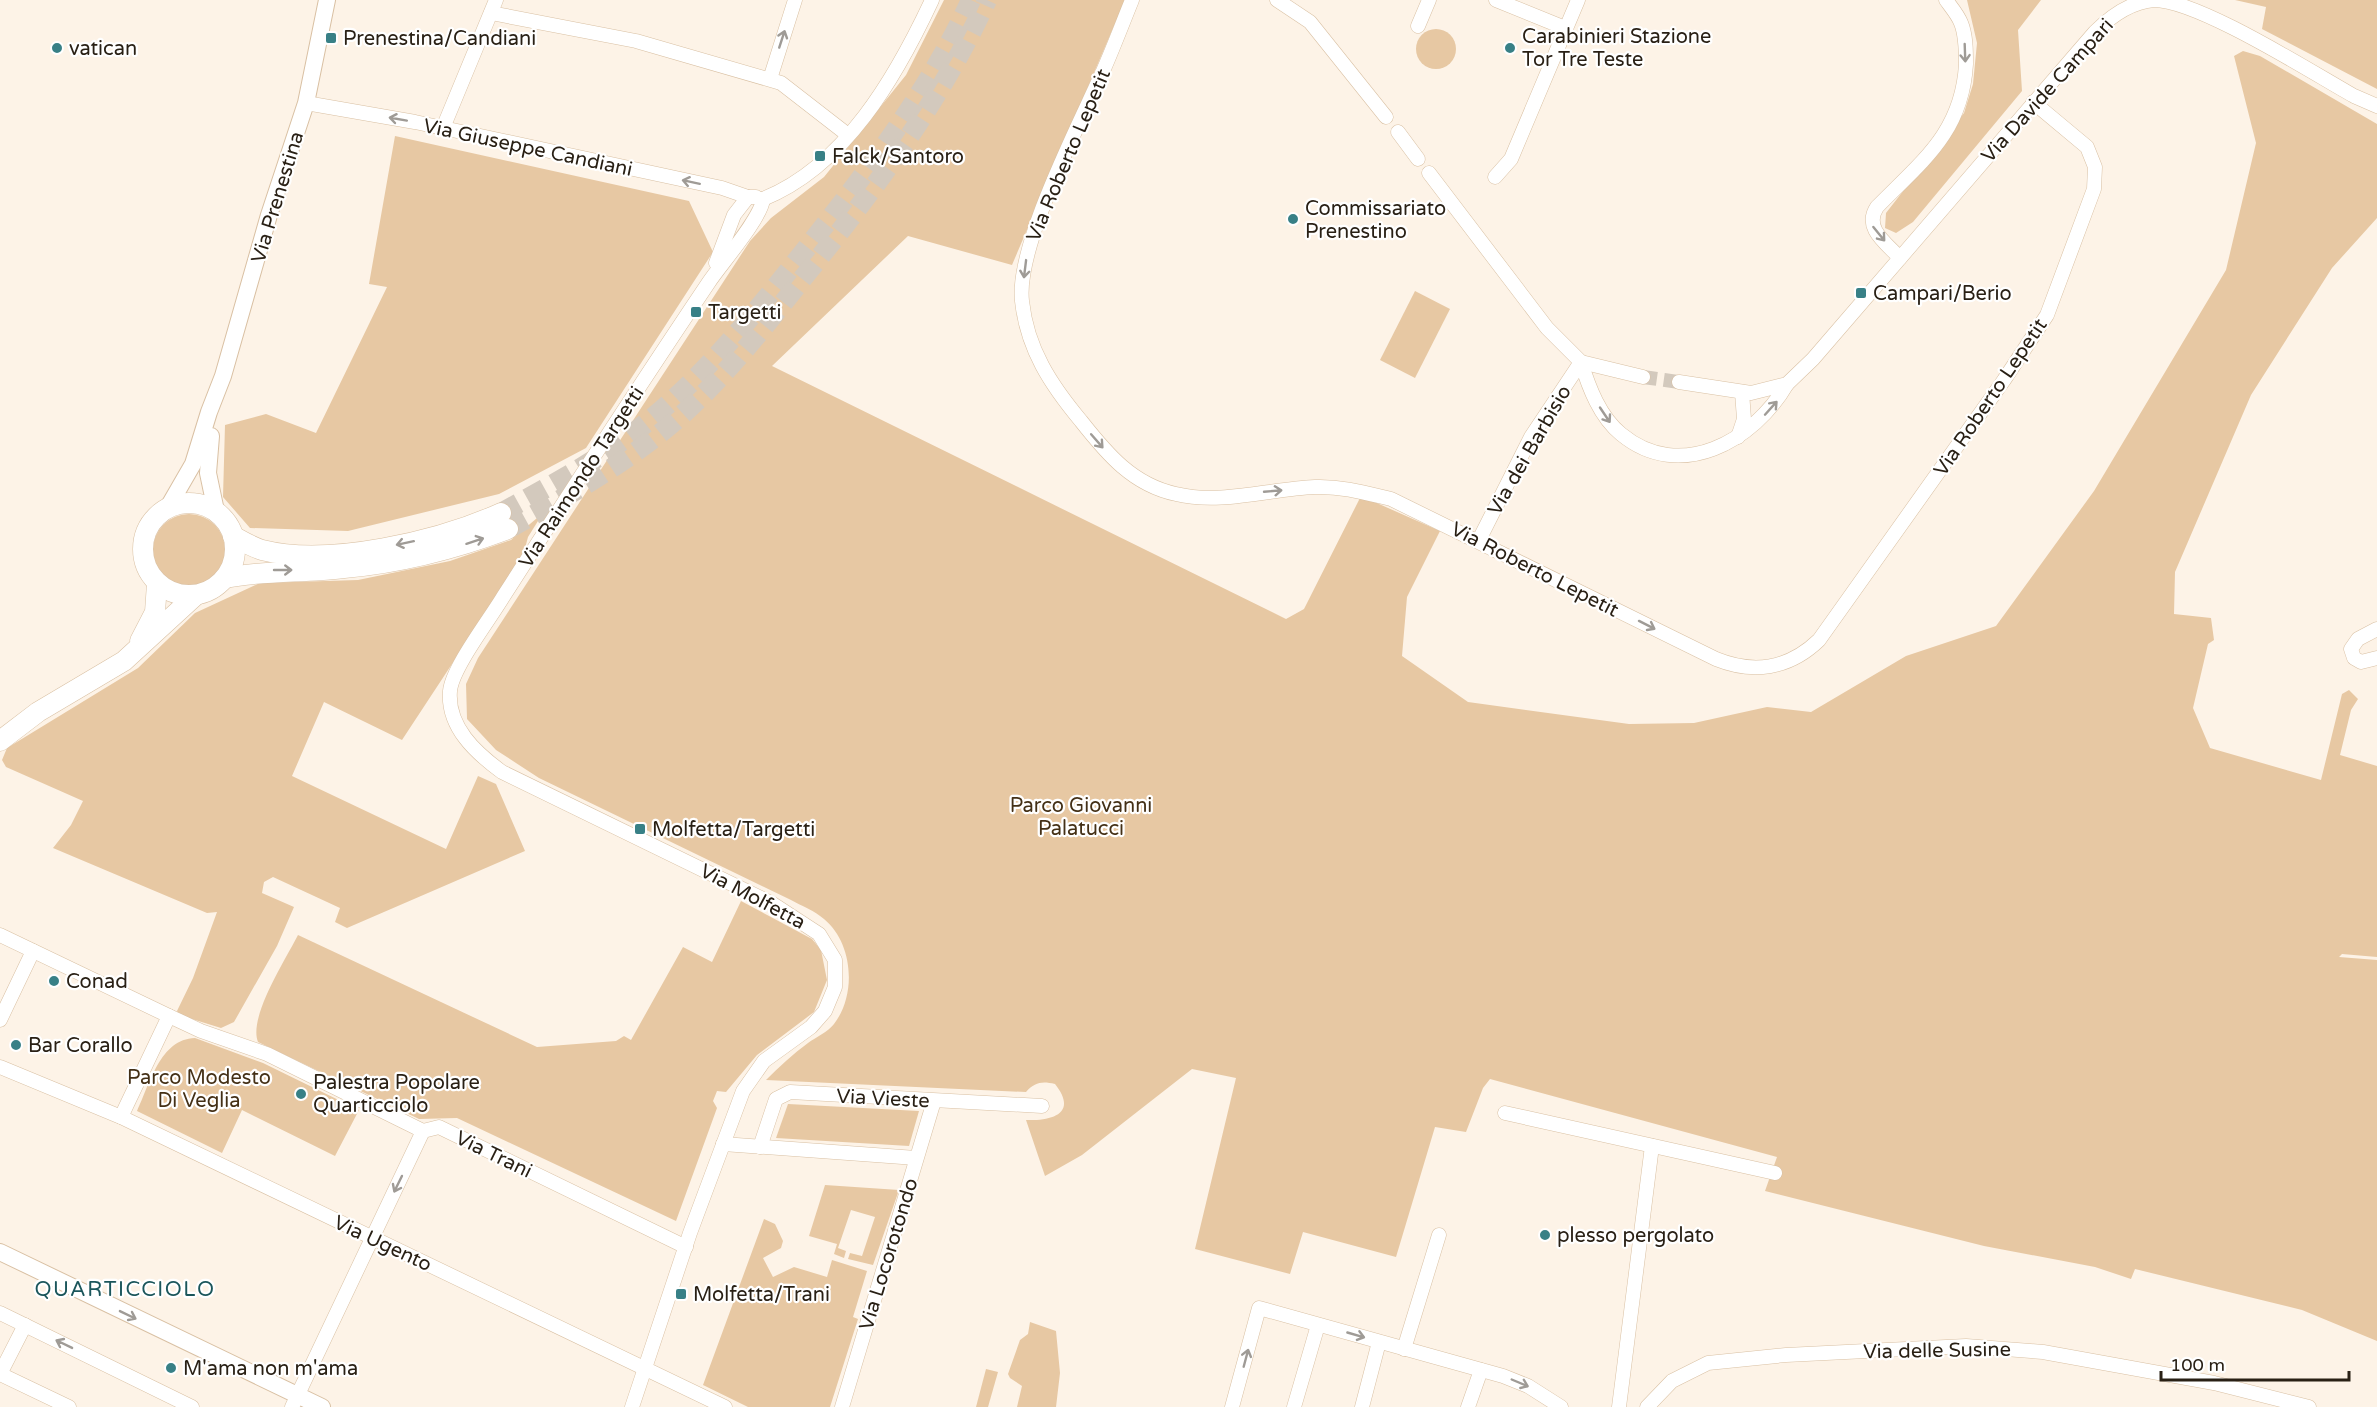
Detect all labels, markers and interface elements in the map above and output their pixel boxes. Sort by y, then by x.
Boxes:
street label: Via Davide Campari [1977,14,2119,168]
place label: Carabinieri Stazione Tor Tre Teste [1522,25,1711,72]
place label: Prenestina/Candiani [343,27,536,51]
one-way arrow [778,30,789,49]
marker: Prenestina/Candiani [324,31,338,45]
place label: vatican [69,37,137,61]
marker: vatican [50,41,64,55]
marker: Carabinieri Stazione Tor Tre Teste [1503,41,1517,55]
one-way arrow [1960,43,1971,63]
street label: Via Roberto Lepetit [1022,65,1116,245]
one-way arrow [388,113,408,124]
street label: Via Giuseppe Candiani [421,114,635,182]
street label: Via Prenestina [247,129,309,266]
place label: Falck/Santoro [832,145,964,169]
marker: Falck/Santoro [813,149,827,163]
one-way arrow [682,176,701,187]
place label: Commissariato Prenestino [1305,197,1446,244]
marker: Commissariato Prenestino [1286,212,1300,226]
one-way arrow [1872,226,1885,242]
one-way arrow [1019,258,1030,278]
place label: Campari/Berio [1873,282,2012,306]
marker: Campari/Berio [1854,286,1868,300]
place label: Targetti [708,301,781,325]
marker: Targetti [689,305,703,319]
street label: Via Roberto Lepetit [1929,314,2053,481]
street label: Via dei Barbisio [1483,381,1577,520]
street label: Via Raimondo Targetti [514,382,650,573]
one-way arrow [1764,401,1778,416]
one-way arrow [1599,407,1611,423]
one-way arrow [1091,433,1104,449]
one-way arrow [1262,485,1282,496]
street label: Via Roberto Lepetit [1447,517,1623,623]
one-way arrow [465,534,484,545]
one-way arrow [396,538,415,550]
one-way arrow [273,564,293,576]
one-way arrow [1638,619,1655,631]
park label: Parco Giovanni Palatucci [1010,794,1152,841]
place label: Molfetta/Targetti [652,818,815,842]
marker: Molfetta/Targetti [633,822,647,836]
street label: Via Molfetta [696,859,809,935]
place label: Conad [66,970,128,994]
marker: Conad [47,974,61,988]
place label: Bar Corallo [28,1034,133,1058]
marker: Bar Corallo [9,1038,23,1052]
park label: Parco Modesto Di Veglia [127,1066,271,1113]
place label: Palestra Popolare Quarticciolo [313,1071,480,1118]
street label: Via Vieste [836,1085,930,1113]
marker: Palestra Popolare Quarticciolo [294,1087,308,1101]
street label: Via Trani [451,1126,536,1184]
one-way arrow [391,1175,403,1193]
street label: Via Locorotondo [854,1175,923,1333]
street label: Via Ugento [330,1211,435,1277]
place label: plesso pergolato [1557,1224,1714,1248]
marker: plesso pergolato [1538,1228,1552,1242]
district label: QUARTICCIOLO [35,1277,215,1302]
place label: Molfetta/Trani [693,1283,830,1307]
marker: Molfetta/Trani [674,1287,688,1301]
one-way arrow [119,1309,137,1321]
one-way arrow [1346,1330,1365,1342]
one-way arrow [55,1338,73,1349]
street label: Via delle Susine [1863,1338,2011,1364]
scale bar [2161,1344,2348,1382]
one-way arrow [1240,1348,1252,1367]
text: 100 m [2170,1354,2225,1376]
place label: M'ama non m'ama [183,1357,358,1381]
marker: M'ama non m'ama [164,1361,178,1375]
one-way arrow [1511,1378,1529,1389]

